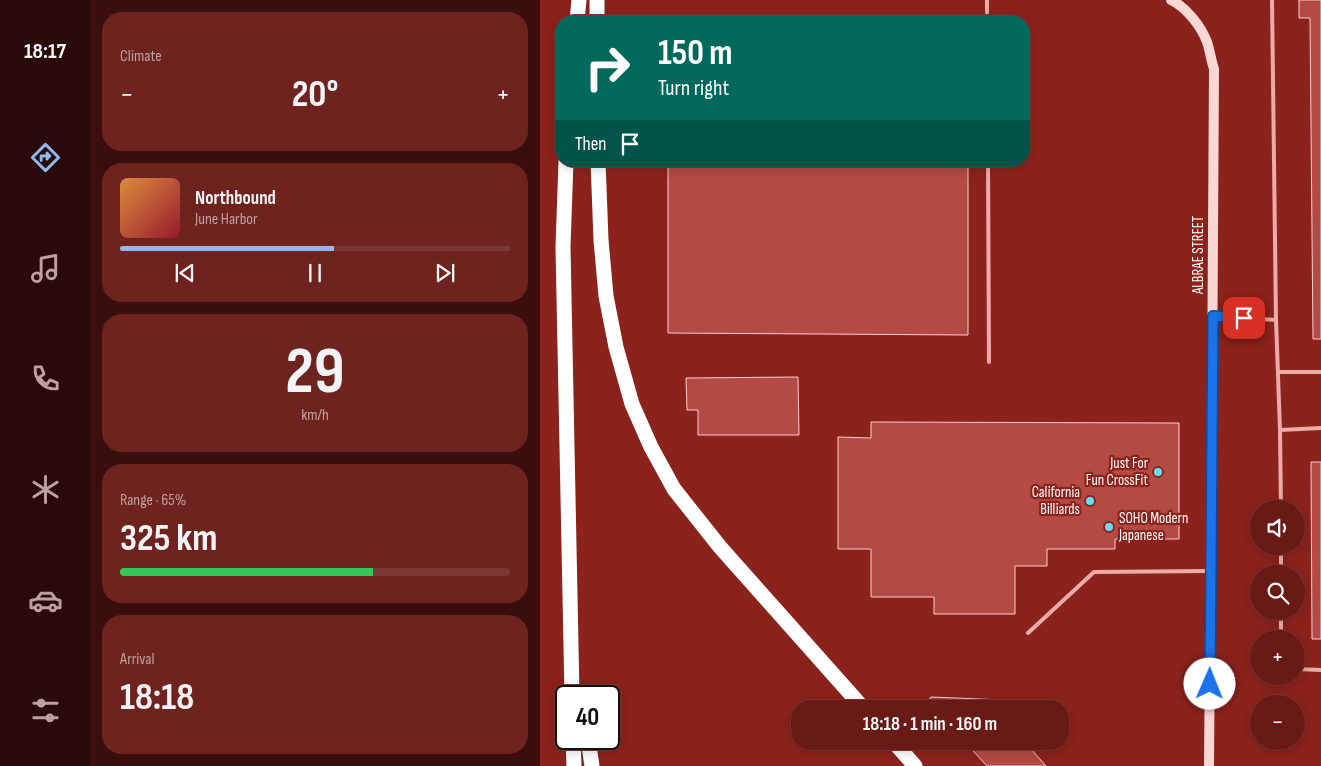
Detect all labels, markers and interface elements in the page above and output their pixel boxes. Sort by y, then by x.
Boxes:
text: 150 m [658,32,732,75]
icon: right [575,35,640,100]
text: 18:17 [24,38,66,65]
text: Climate [120,47,162,66]
text: 20° [292,72,338,117]
text: Turn right [658,75,729,102]
text: − [120,78,134,111]
text: + [496,78,510,111]
icon: arrive [616,130,644,158]
text: Then [575,133,606,156]
icon: directions [28,140,63,175]
text: Northbound [195,187,276,210]
text: June Harbor [195,210,258,229]
street label: ALBRAE STREET [1189,216,1208,295]
icon: music [28,251,63,286]
icon: previous [171,259,199,287]
icon: pause [301,259,329,287]
icon: next [431,259,459,287]
pin [1223,297,1265,339]
icon: arrive [1230,304,1258,332]
text: 29 [285,334,345,412]
icon: phone [28,361,63,396]
text: km/h [301,406,329,425]
place label: Just For Fun CrossFit [1086,454,1149,490]
marker: Just For Fun CrossFit [1152,466,1164,478]
icon: climate [28,472,63,507]
place label: California Billiards [1032,483,1080,519]
text: Range · 65% [120,491,186,510]
marker: California Billiards [1084,495,1096,507]
map controls [1250,500,1305,750]
button: sound [1250,500,1305,555]
place label: SOHO Modern Japanese [1118,509,1188,545]
text: 325 km [120,516,218,561]
marker: SOHO Modern Japanese [1103,521,1115,533]
button: search [1250,565,1305,620]
icon: car [28,583,63,618]
button: + [1250,630,1305,685]
text: Arrival [120,650,154,669]
position arrow [1183,657,1235,709]
text: 18:18 [120,675,194,720]
speed limit sign: 40 [555,685,620,750]
icon: filters [28,693,63,728]
button: − [1250,695,1305,750]
text: 18:18 · 1 min · 160 m [863,713,997,736]

